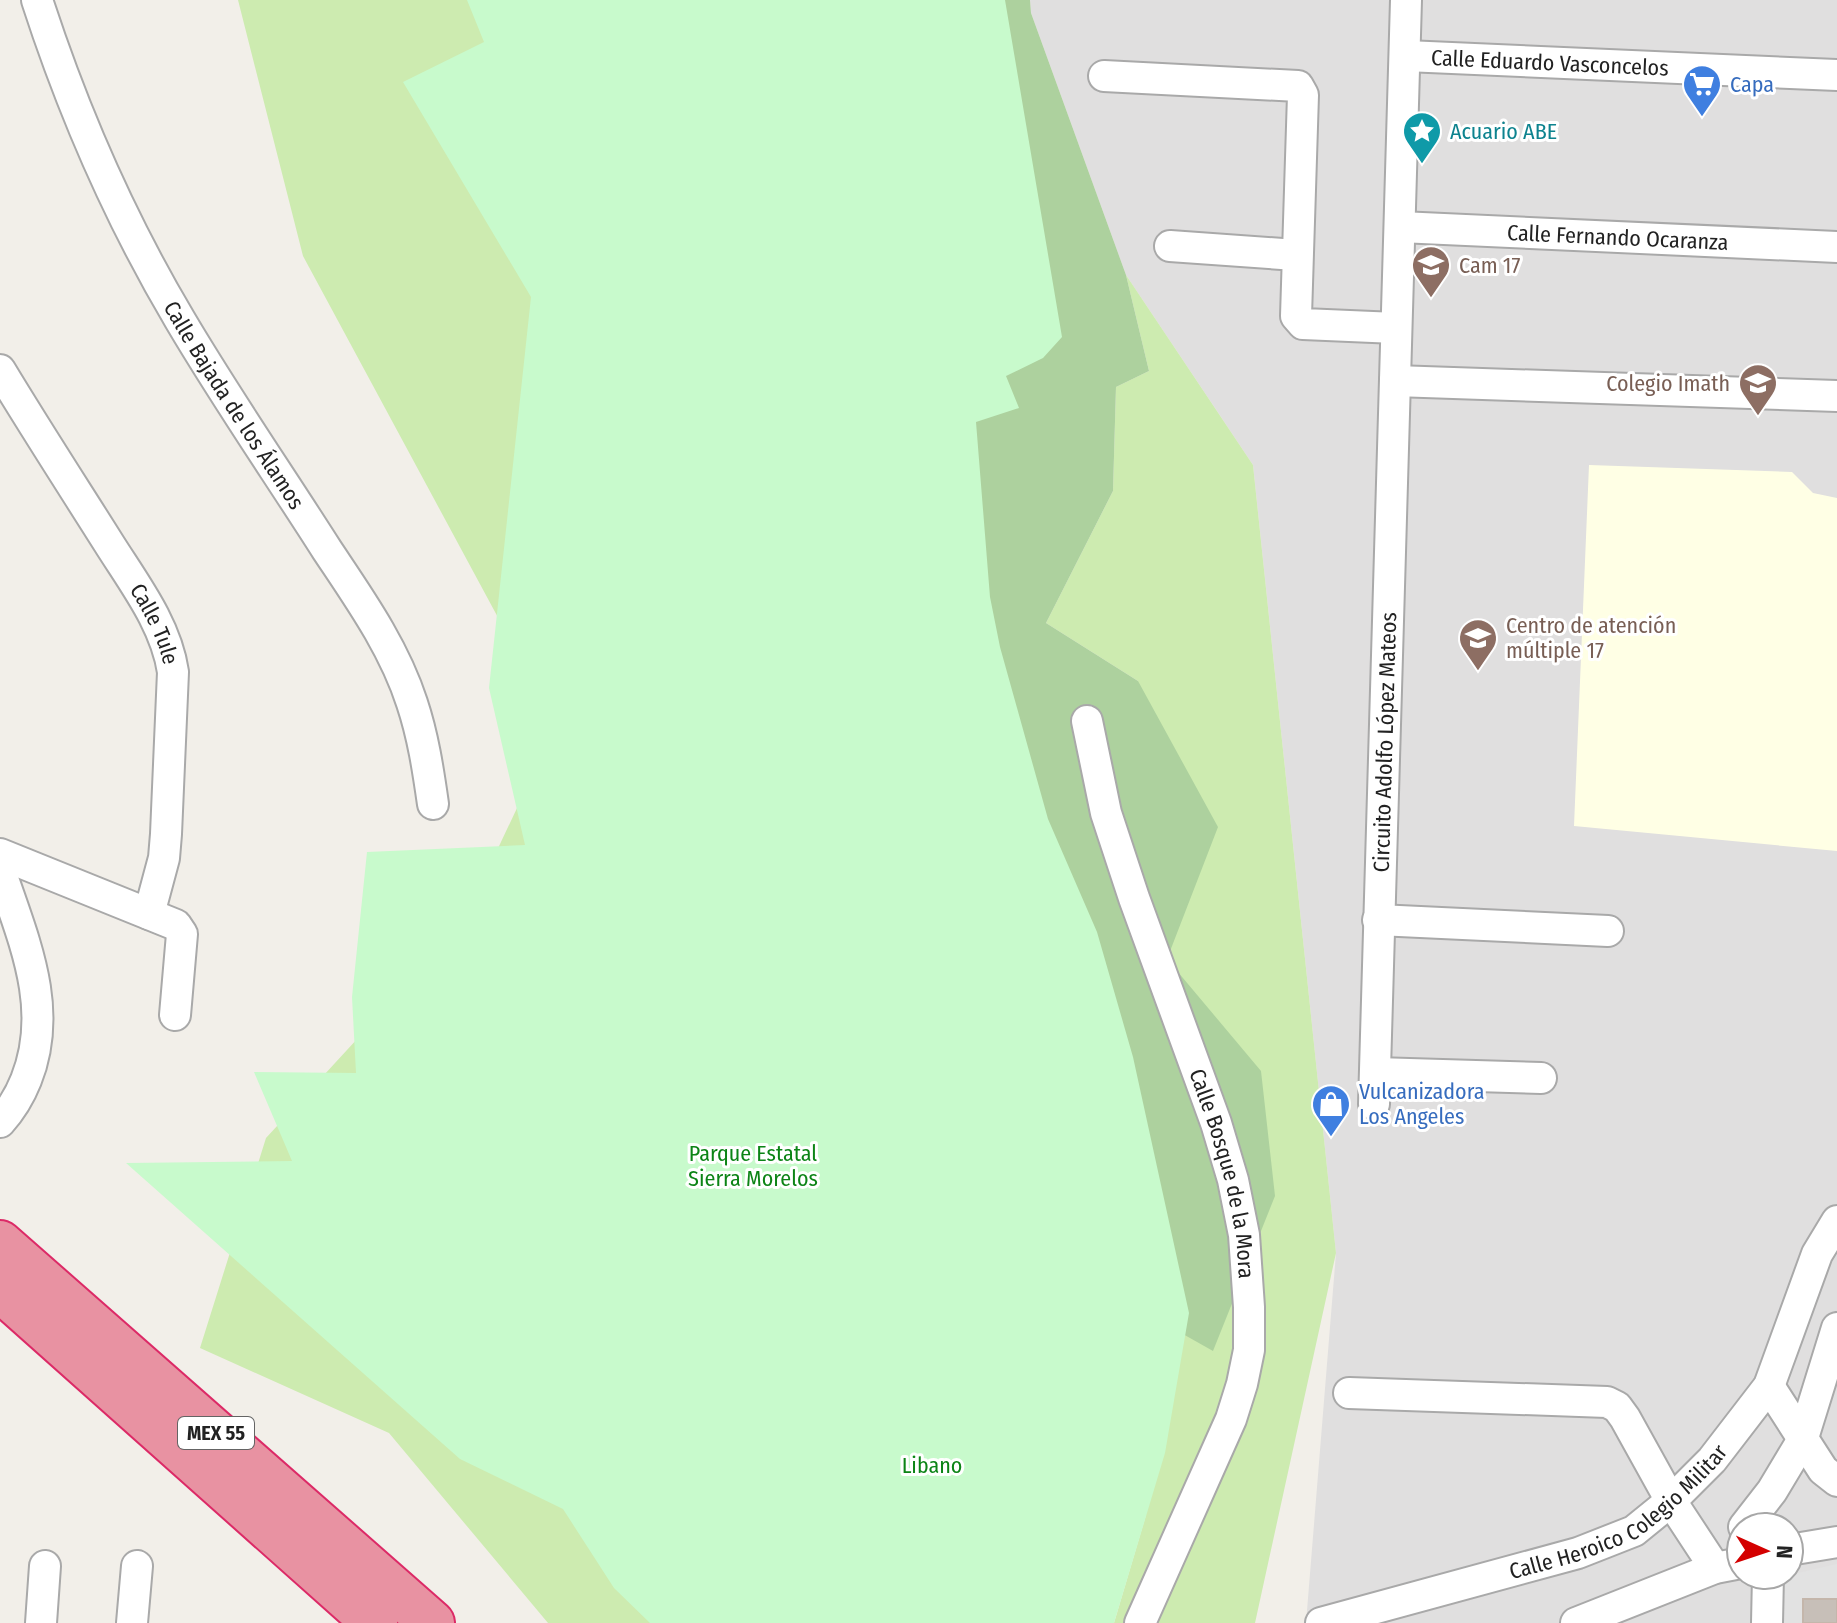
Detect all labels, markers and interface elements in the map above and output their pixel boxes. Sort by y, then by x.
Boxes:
street label: Calle Eduardo Vasconcelos [1430,44,1669,81]
supermarket icon: Capa [1681,63,1723,118]
place label: Capa [1730,71,1774,98]
place icon: Acuario ABE [1401,110,1443,165]
place label: Acuario ABE [1450,118,1557,145]
street label: Calle Fernando Ocaranza [1507,218,1729,256]
school or university icon: Cam 17 [1410,244,1452,299]
place label: Cam 17 [1459,252,1520,279]
street label: Calle Bajada de los Álamos [158,296,310,514]
school or university icon: Colegio Imath [1737,362,1779,417]
place label: Colegio Imath [1606,370,1730,397]
street label: Calle Tule [125,578,185,667]
street label: Circuito Adolfo López Mateos [1367,612,1402,873]
place label: Centro de atención múltiple 17 [1506,612,1676,664]
school or university icon: Centro de atención múltiple 17 [1457,617,1499,672]
street label: Calle Bosque de la Mora [1184,1065,1260,1279]
place label: Vulcanizadora Los Angeles [1359,1078,1484,1130]
shop icon: Vulcanizadora Los Angeles [1310,1083,1352,1138]
park label: Parque Estatal Sierra Morelos [688,1140,818,1192]
road number: MEX 55 [178,1417,254,1449]
street label: Calle Heroico Colegio Militar [1506,1439,1733,1585]
park label: Libano [902,1452,962,1479]
north arrow [1725,1511,1805,1591]
text: N [1771,1545,1798,1559]

